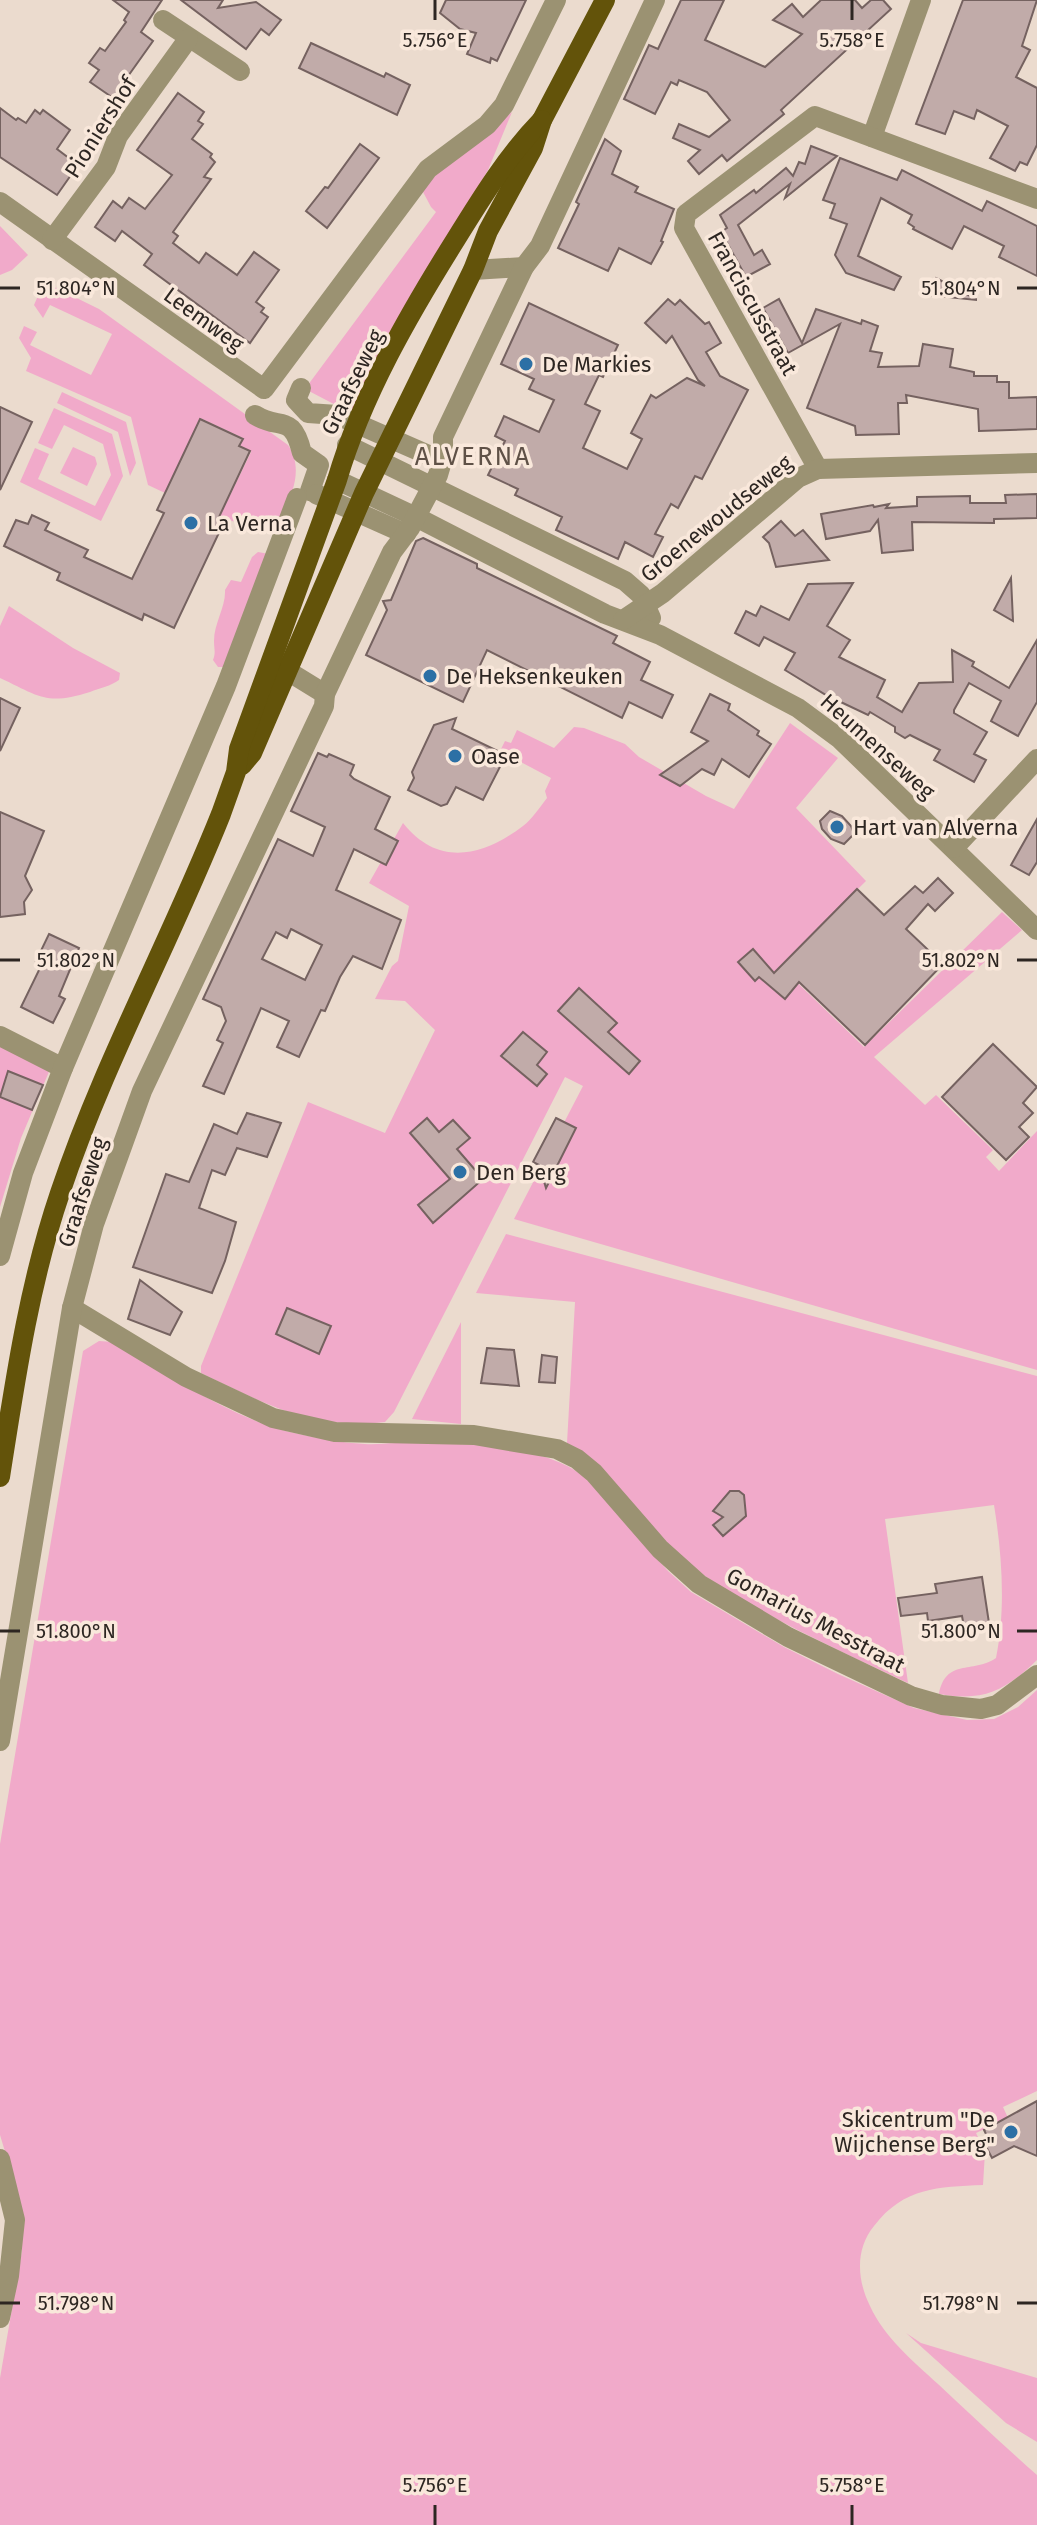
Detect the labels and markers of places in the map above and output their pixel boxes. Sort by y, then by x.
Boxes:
place label: De Markies [542,351,651,378]
marker: De Markies [517,355,535,373]
place label: La Verna [207,510,293,537]
marker: La Verna [182,514,200,532]
place label: De Heksenkeuken [446,663,623,690]
marker: De Heksenkeuken [421,667,439,685]
place label: Oase [471,743,520,770]
marker: Oase [446,747,464,765]
place label: Hart van Alverna [853,814,1018,841]
marker: Hart van Alverna [828,818,846,836]
place label: Den Berg [476,1159,566,1186]
marker: Den Berg [451,1163,469,1181]
place label: Skicentrum "De Wijchense Berg" [834,2106,995,2158]
marker: Skicentrum "De Wijchense Berg" [1002,2123,1020,2141]

